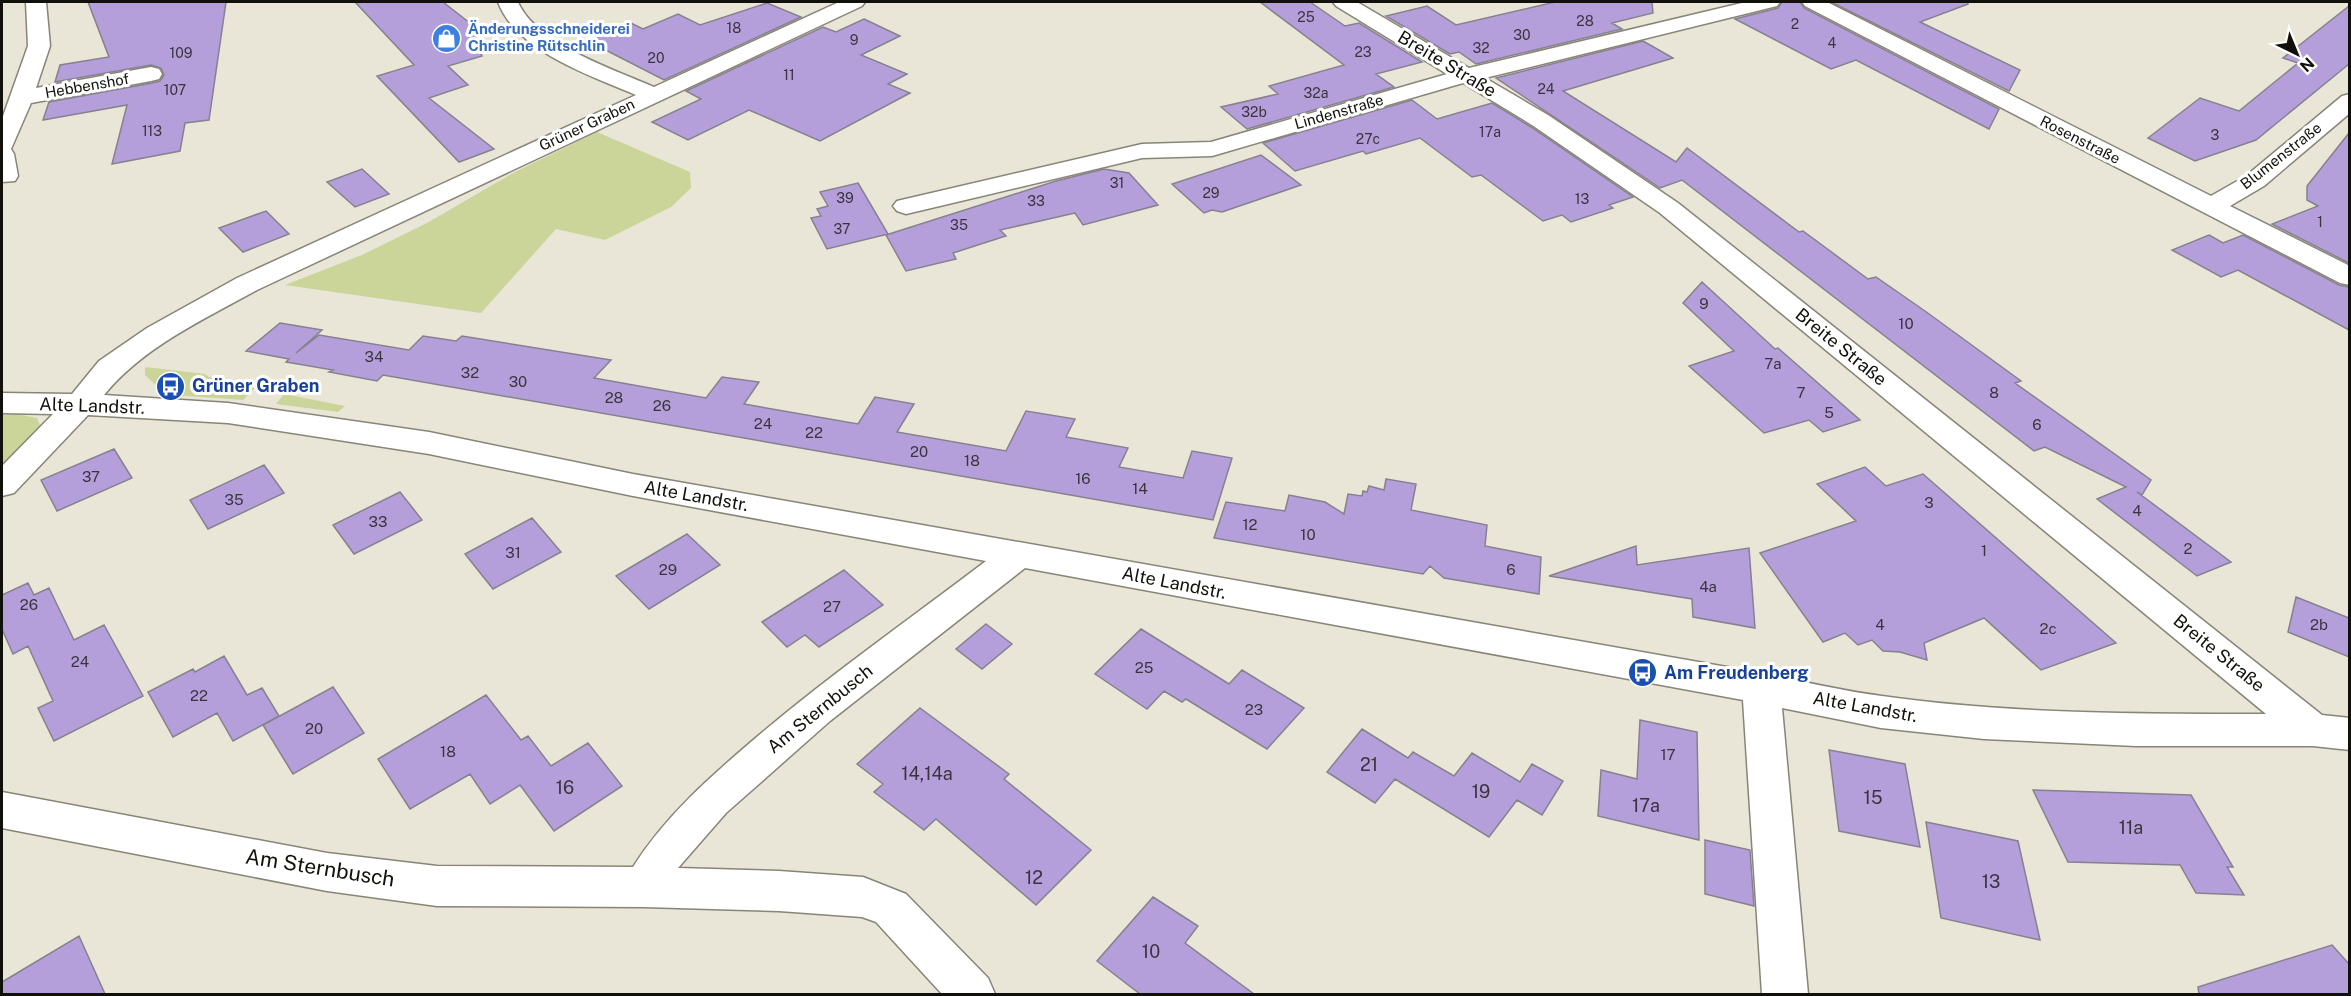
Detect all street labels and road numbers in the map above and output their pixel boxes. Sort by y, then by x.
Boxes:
street label: Breite Straße [1394,26,1500,101]
street label: Hebbenshof [43,70,130,101]
street label: Lindenstraße [1292,91,1385,132]
street label: Grüner Graben [536,95,637,154]
street label: Rosenstraße [2037,112,2123,167]
street label: Blumenstraße [2237,119,2324,192]
street label: Breite Straße [1792,304,1891,390]
street label: Alte Landstr. [39,393,145,418]
street label: Alte Landstr. [642,476,750,515]
street label: Alte Landstr. [1120,562,1228,603]
street label: Breite Straße [2170,610,2269,696]
street label: Am Sternbusch [763,660,876,757]
street label: Alte Landstr. [1811,687,1919,726]
street label: Am Sternbusch [244,843,396,892]

